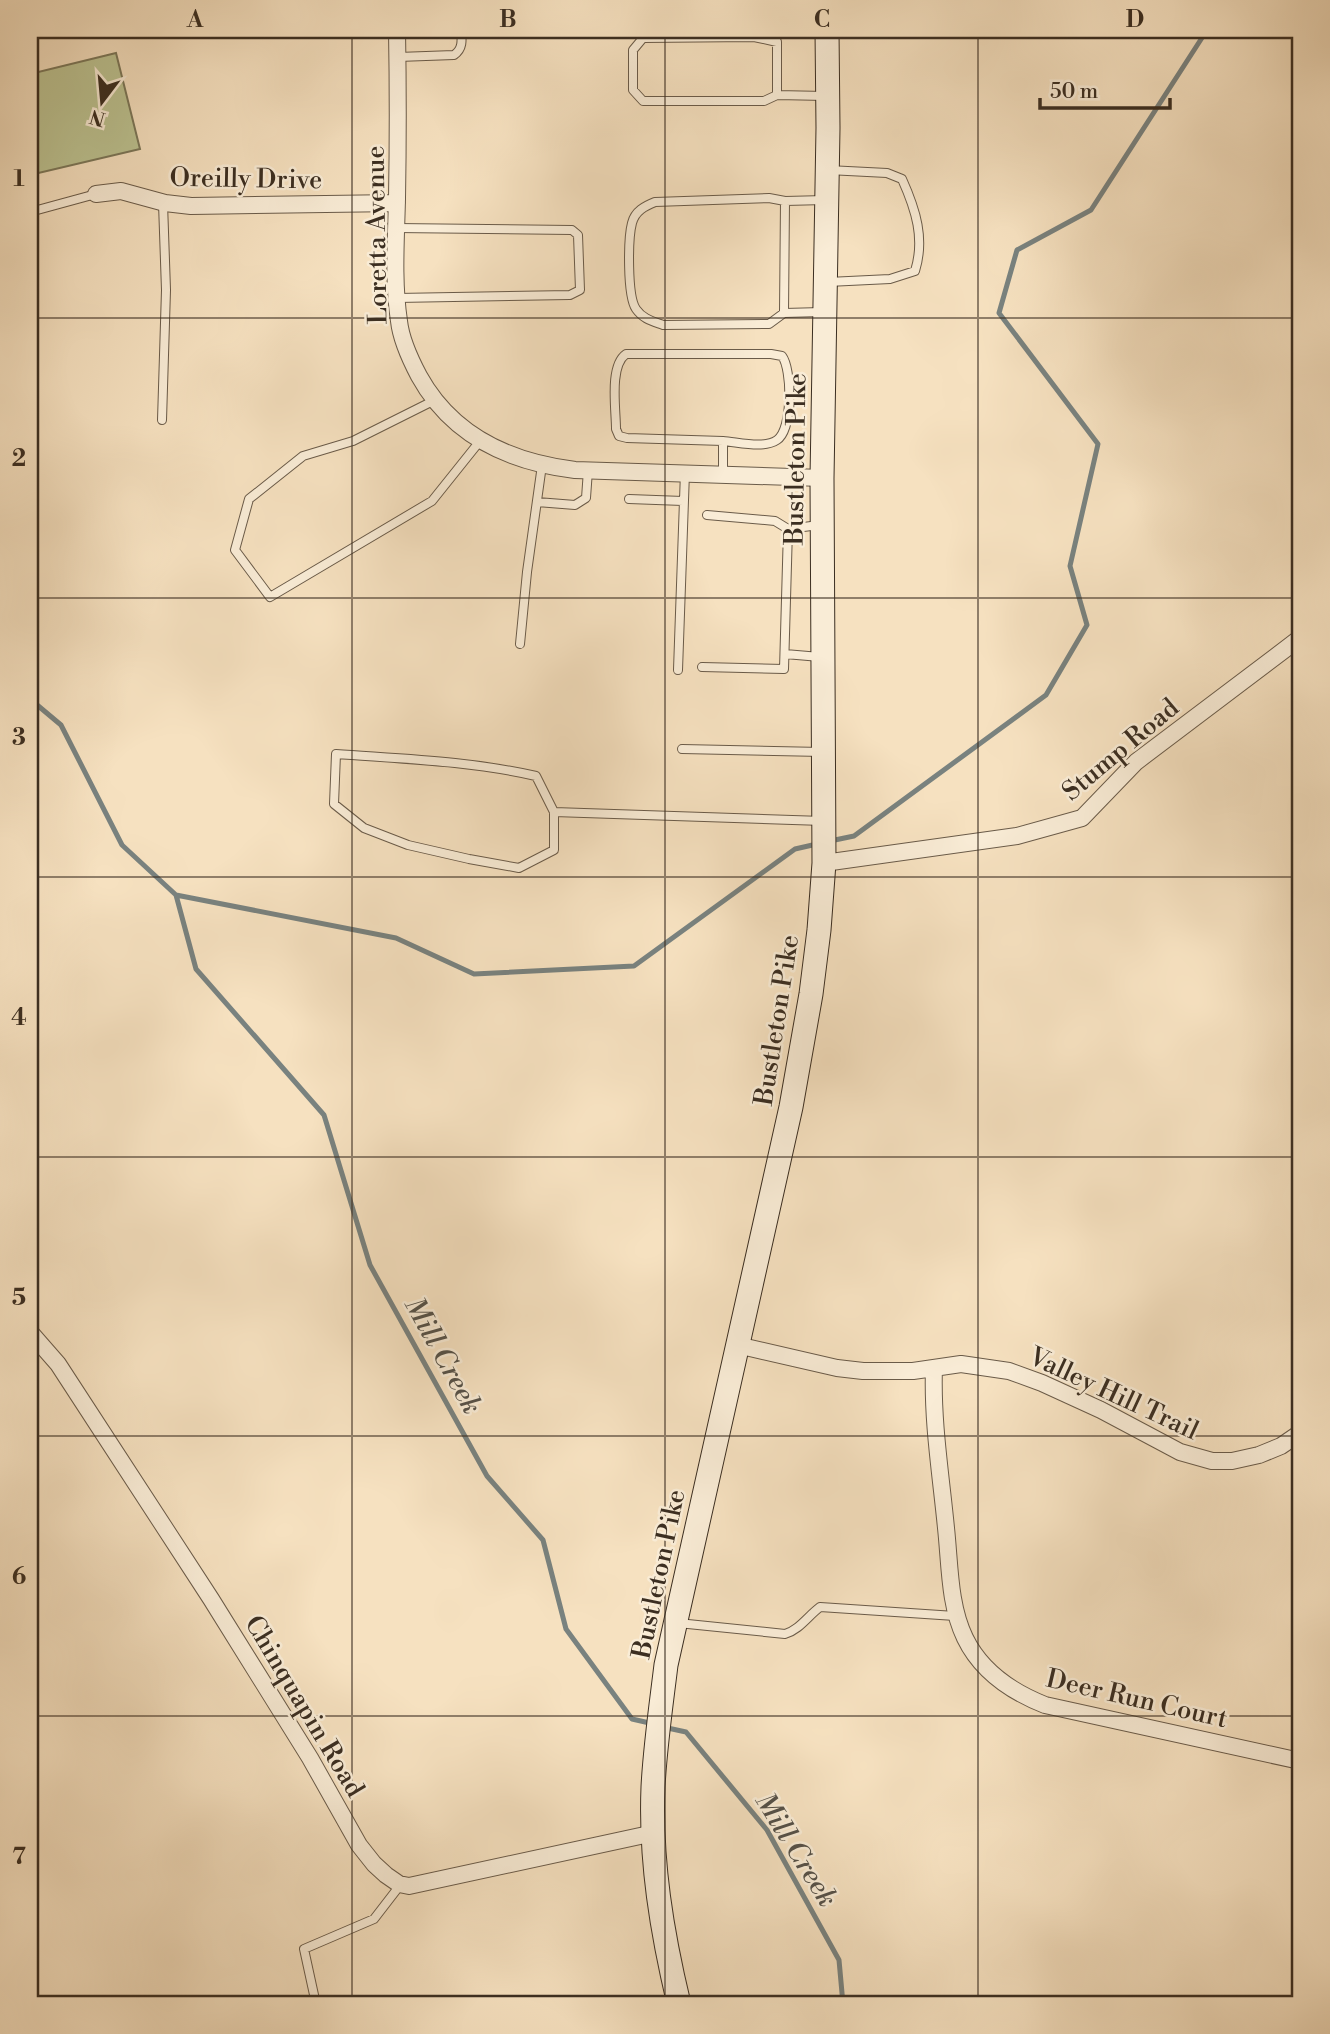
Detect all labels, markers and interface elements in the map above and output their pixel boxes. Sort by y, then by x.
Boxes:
text: A [186,6,204,34]
text: B [499,6,517,34]
text: C [814,6,830,34]
text: D [1126,6,1144,34]
north arrow [66,66,136,136]
scale bar [1040,66,1169,110]
text: 50 m [1050,79,1098,105]
text: N [87,104,108,131]
street label: Loretta Avenue [359,145,395,325]
street label: Oreilly Drive [169,162,323,196]
text: 1 [13,165,25,193]
street label: Bustleton Pike [778,373,814,546]
text: 2 [12,445,26,473]
street label: Stump Road [1056,692,1186,808]
text: 3 [12,724,26,752]
street label: Bustleton Pike [748,933,806,1109]
text: 4 [11,1004,27,1032]
text: 5 [12,1284,26,1312]
water label: Mill Creek [396,1291,489,1420]
street label: Valley Hill Trail [1023,1340,1204,1447]
street label: Bustleton Pike [625,1487,693,1663]
text: 6 [12,1563,26,1591]
street label: Chinquapin Road [237,1610,371,1803]
street label: Deer Run Court [1043,1663,1231,1735]
water label: Mill Creek [747,1786,845,1914]
text: 7 [12,1843,26,1871]

